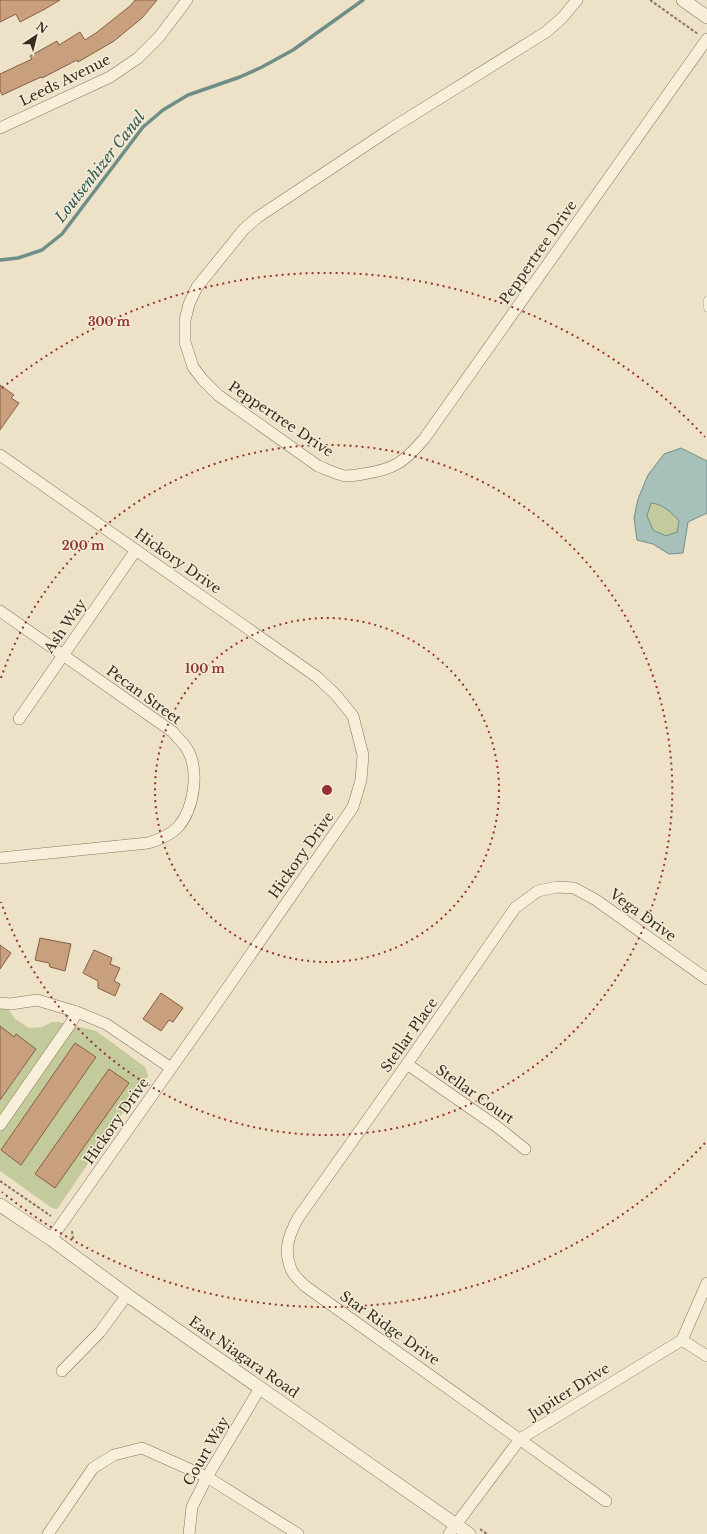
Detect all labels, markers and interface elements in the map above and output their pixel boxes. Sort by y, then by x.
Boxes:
north arrow [16,16,56,56]
text: N [33,19,51,37]
street label: Leeds Avenue [17,50,113,110]
water label: Loutsenhizer Canal [50,107,149,227]
street label: Peppertree Drive [495,197,581,307]
text: 300 m [88,314,131,329]
street label: Peppertree Drive [225,377,337,461]
street label: Hickory Drive [131,524,225,598]
text: 200 m [62,538,105,553]
street label: Ash Way [39,595,90,657]
text: 100 m [185,661,226,676]
street label: Pecan Street [103,662,186,729]
centre of rings [320,783,334,797]
street label: Hickory Drive [264,808,338,902]
street label: Vega Drive [605,884,680,945]
street label: Stellar Place [377,994,441,1076]
street label: Stellar Court [432,1060,518,1128]
street label: Hickory Drive [79,1074,153,1168]
street label: Star Ridge Drive [337,1287,443,1369]
street label: East Niagara Road [185,1312,303,1402]
street label: Jupiter Drive [523,1359,613,1424]
street label: Court Way [179,1413,233,1489]

